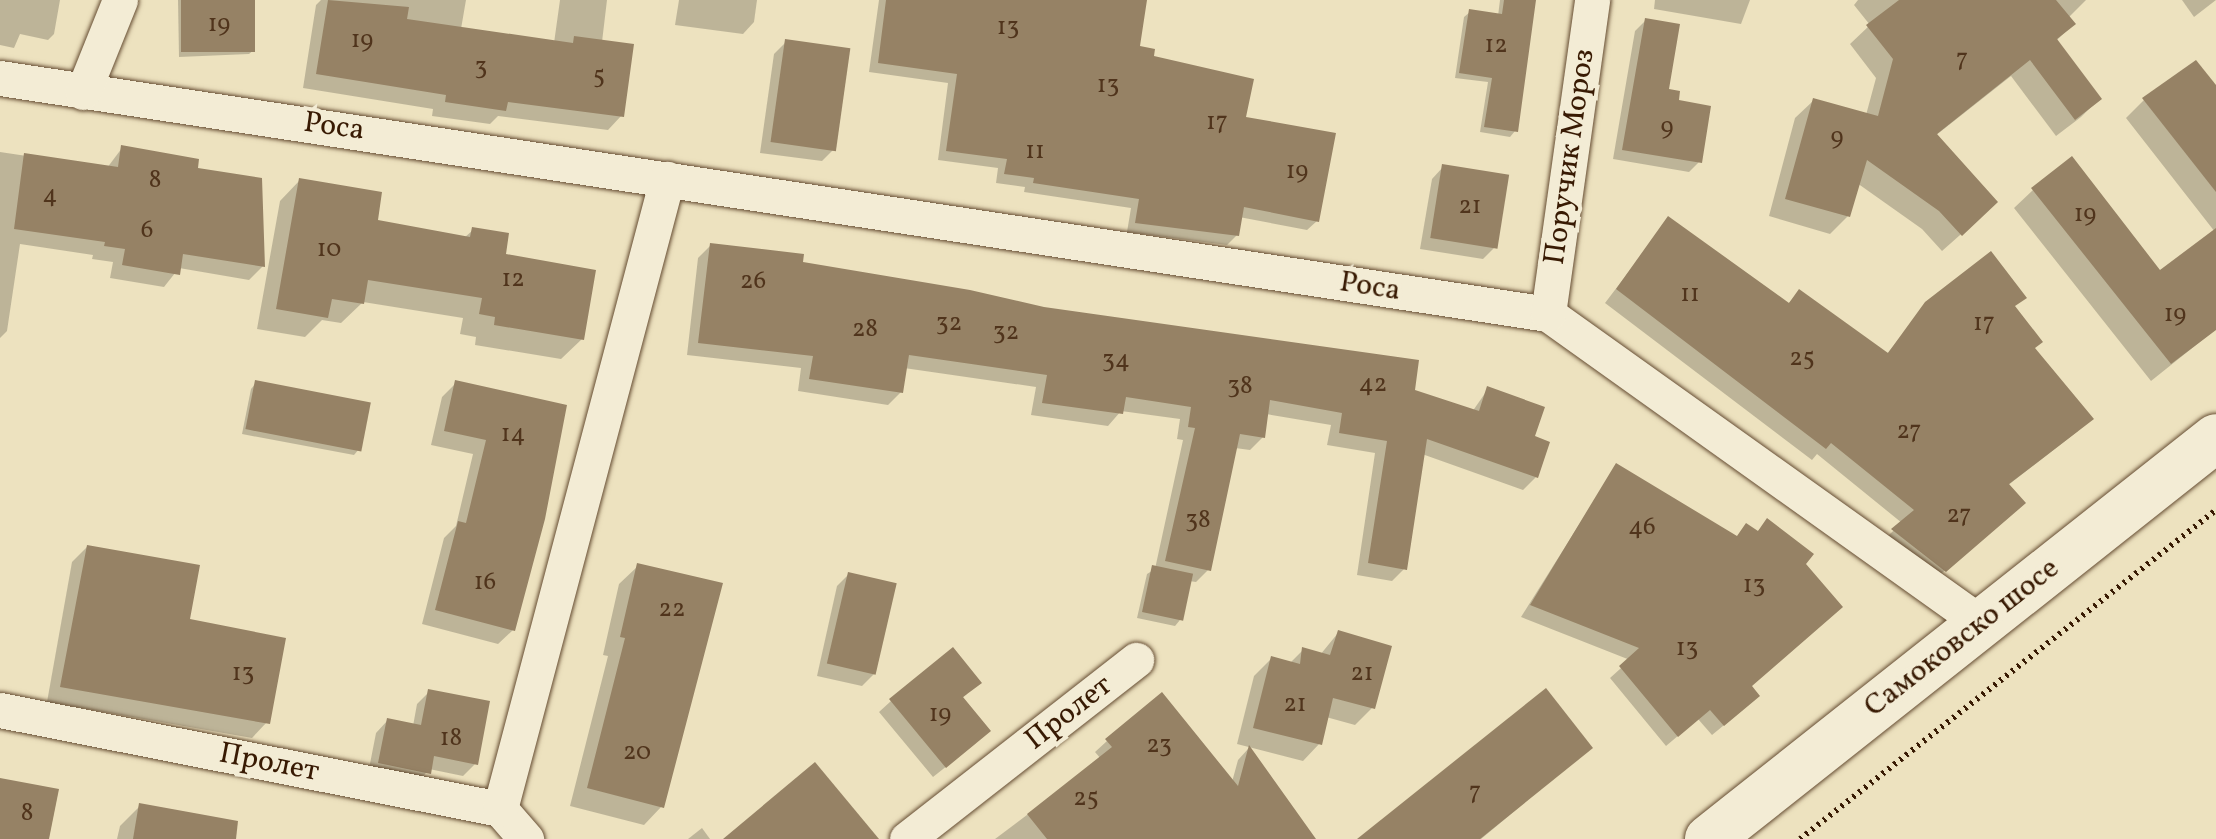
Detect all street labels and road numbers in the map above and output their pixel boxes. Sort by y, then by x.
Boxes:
street label: Поручик Мороз [1537,47,1603,267]
street label: Роса [301,105,367,149]
street label: Роса [1337,264,1403,310]
street label: Самоковско шосе [1857,551,2067,725]
street label: Пролет [1018,668,1120,758]
street label: Пролет [216,736,322,790]

